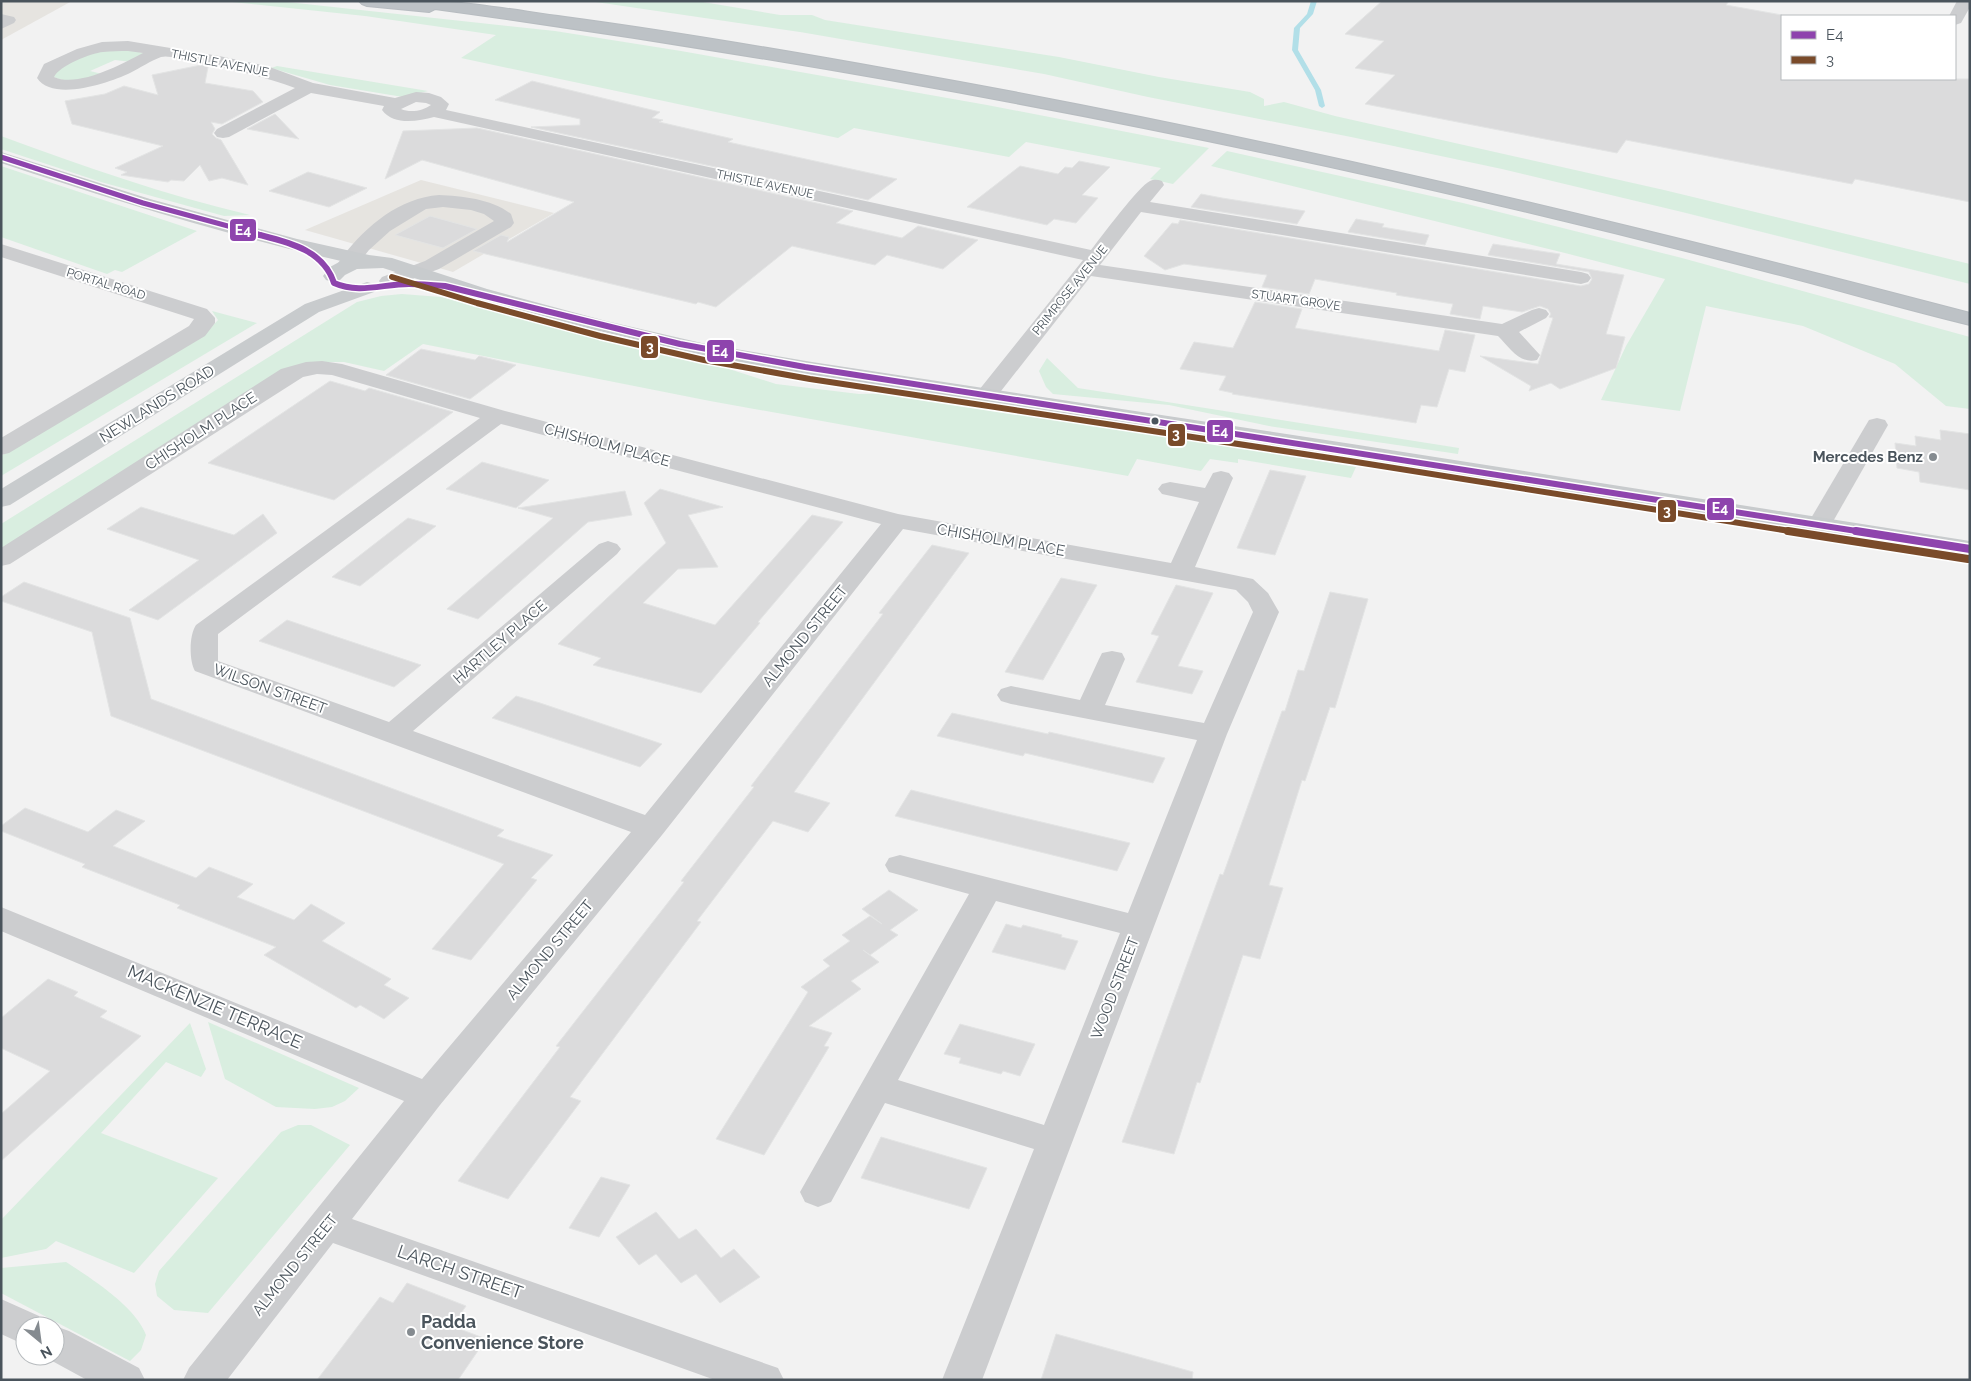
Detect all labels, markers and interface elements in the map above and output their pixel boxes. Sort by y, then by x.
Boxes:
legend [1781,15,1956,80]
text: E4 [1826,26,1843,44]
street label: THISTLE AVENUE [170,47,270,79]
text: 3 [1826,51,1834,69]
street label: THISTLE AVENUE [715,167,815,201]
line badge: E4 [229,218,257,242]
text: E4 [235,222,251,238]
street label: PRIMROSE AVENUE [1029,242,1111,338]
street label: PORTAL ROAD [65,265,148,303]
street label: STUART GROVE [1251,287,1341,313]
line badge: 3 [640,335,659,359]
text: 3 [646,339,654,355]
line badge: E4 [706,339,735,363]
text: E4 [712,343,728,359]
street label: NEWLANDS ROAD [96,361,218,447]
street label: CHISHOLM PLACE [142,388,260,474]
unlabelled marker [1150,416,1160,426]
line badge: E4 [1206,419,1234,443]
street label: CHISHOLM PLACE [542,420,672,470]
line badge: 3 [1167,423,1186,447]
text: E4 [1212,423,1228,439]
text: 3 [1172,426,1180,442]
place label: Mercedes Benz [1813,448,1923,466]
marker: Mercedes Benz [1927,451,1939,463]
line badge: E4 [1706,497,1735,521]
line badge: 3 [1657,499,1677,523]
text: E4 [1712,500,1728,516]
text: 3 [1663,503,1671,519]
street label: CHISHOLM PLACE [936,520,1066,560]
street label: ALMOND STREET [759,582,851,690]
street label: HARTLEY PLACE [449,596,551,688]
street label: WILSON STREET [211,660,329,718]
street label: ALMOND STREET [503,896,597,1004]
street label: WOOD STREET [1087,934,1143,1042]
street label: MACKENZIE TERRACE [125,960,306,1053]
street label: ALMOND STREET [249,1211,341,1319]
street label: LARCH STREET [395,1240,526,1303]
place label: Padda Convenience Store [421,1311,584,1353]
north arrow [15,1316,65,1366]
marker: Padda Convenience Store [405,1326,417,1338]
text: N [38,1343,55,1362]

